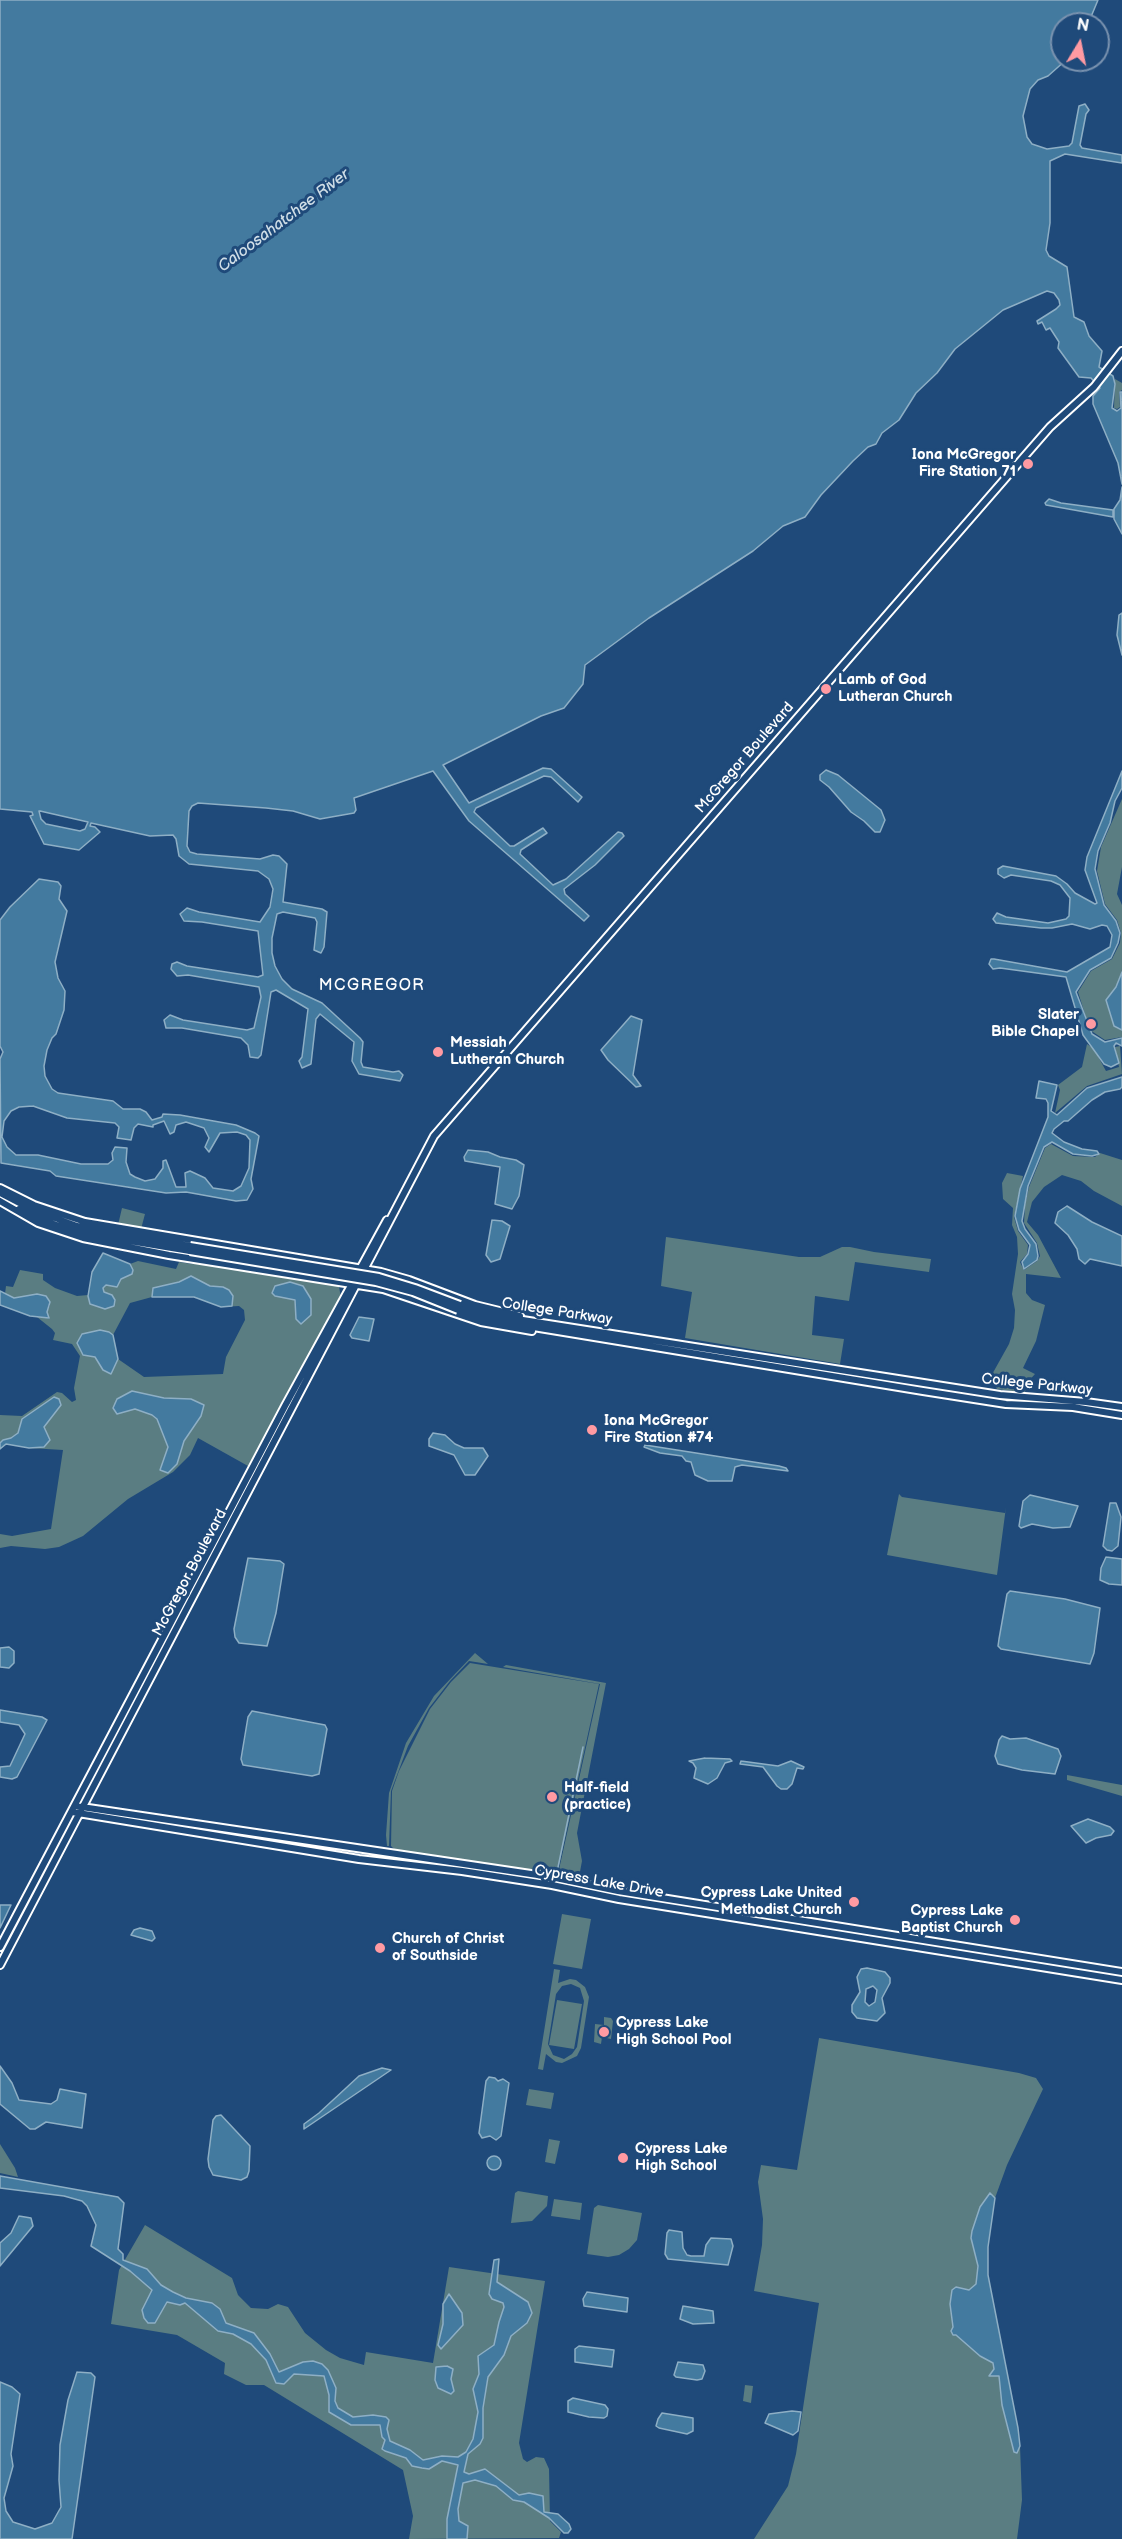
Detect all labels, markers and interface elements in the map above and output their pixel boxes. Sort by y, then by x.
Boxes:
north arrow [1050,12,1110,72]
text: N [1075,15,1090,36]
water label: Caloosahatchee River [215,165,353,277]
place label: Iona McGregor Fire Station 71 [912,446,1016,481]
marker: Iona McGregor Fire Station 71 [1021,457,1035,471]
place label: Lamb of God Lutheran Church [838,671,952,706]
marker: Lamb of God Lutheran Church [819,682,833,696]
street label: McGregor Boulevard [692,699,798,817]
district label: MCGREGOR [319,976,425,996]
place label: Slater Bible Chapel [991,1006,1079,1041]
marker: Slater Bible Chapel [1084,1017,1098,1031]
place label: Messiah Lutheran Church [450,1034,564,1069]
marker: Messiah Lutheran Church [431,1045,445,1059]
street label: College Parkway [500,1294,614,1330]
street label: College Parkway [981,1370,1093,1400]
place label: Iona McGregor Fire Station #74 [604,1412,713,1447]
marker: Iona McGregor Fire Station #74 [585,1423,599,1437]
street label: McGregor Boulevard [149,1506,231,1640]
place label: Half-field (practice) [564,1779,631,1814]
marker: Half-field (practice) [545,1790,559,1804]
street label: Cypress Lake Drive [533,1862,665,1902]
place label: Cypress Lake United Methodist Church [701,1884,842,1919]
marker: Cypress Lake United Methodist Church [847,1895,861,1909]
place label: Cypress Lake Baptist Church [901,1902,1003,1937]
marker: Cypress Lake Baptist Church [1008,1913,1022,1927]
place label: Church of Christ of Southside [392,1930,504,1965]
marker: Church of Christ of Southside [373,1941,387,1955]
place label: Cypress Lake High School Pool [616,2014,732,2049]
marker: Cypress Lake High School Pool [597,2025,611,2039]
place label: Cypress Lake High School [635,2140,727,2175]
marker: Cypress Lake High School [616,2151,630,2165]

